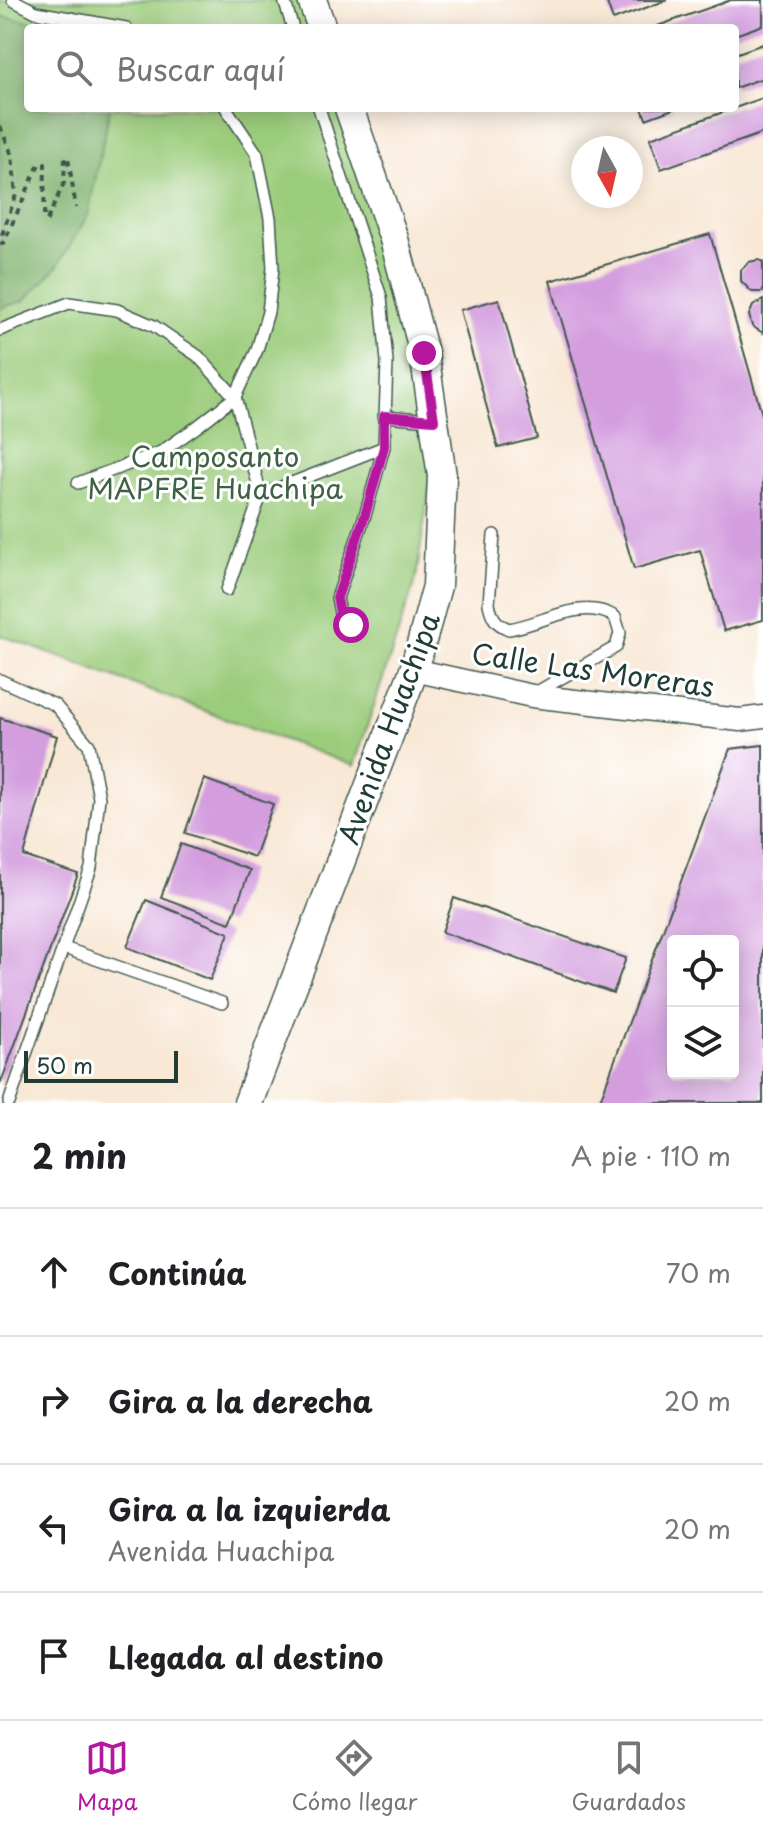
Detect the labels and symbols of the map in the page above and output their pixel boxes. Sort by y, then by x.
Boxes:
north arrow [571,136,643,208]
route end [406,335,442,371]
park label: Camposanto MAPFRE Huachipa [87,434,343,509]
street label: Avenida Huachipa [326,605,450,850]
route start [333,607,369,643]
street label: Calle Las Moreras [469,631,717,707]
scale bar [24,1047,178,1083]

